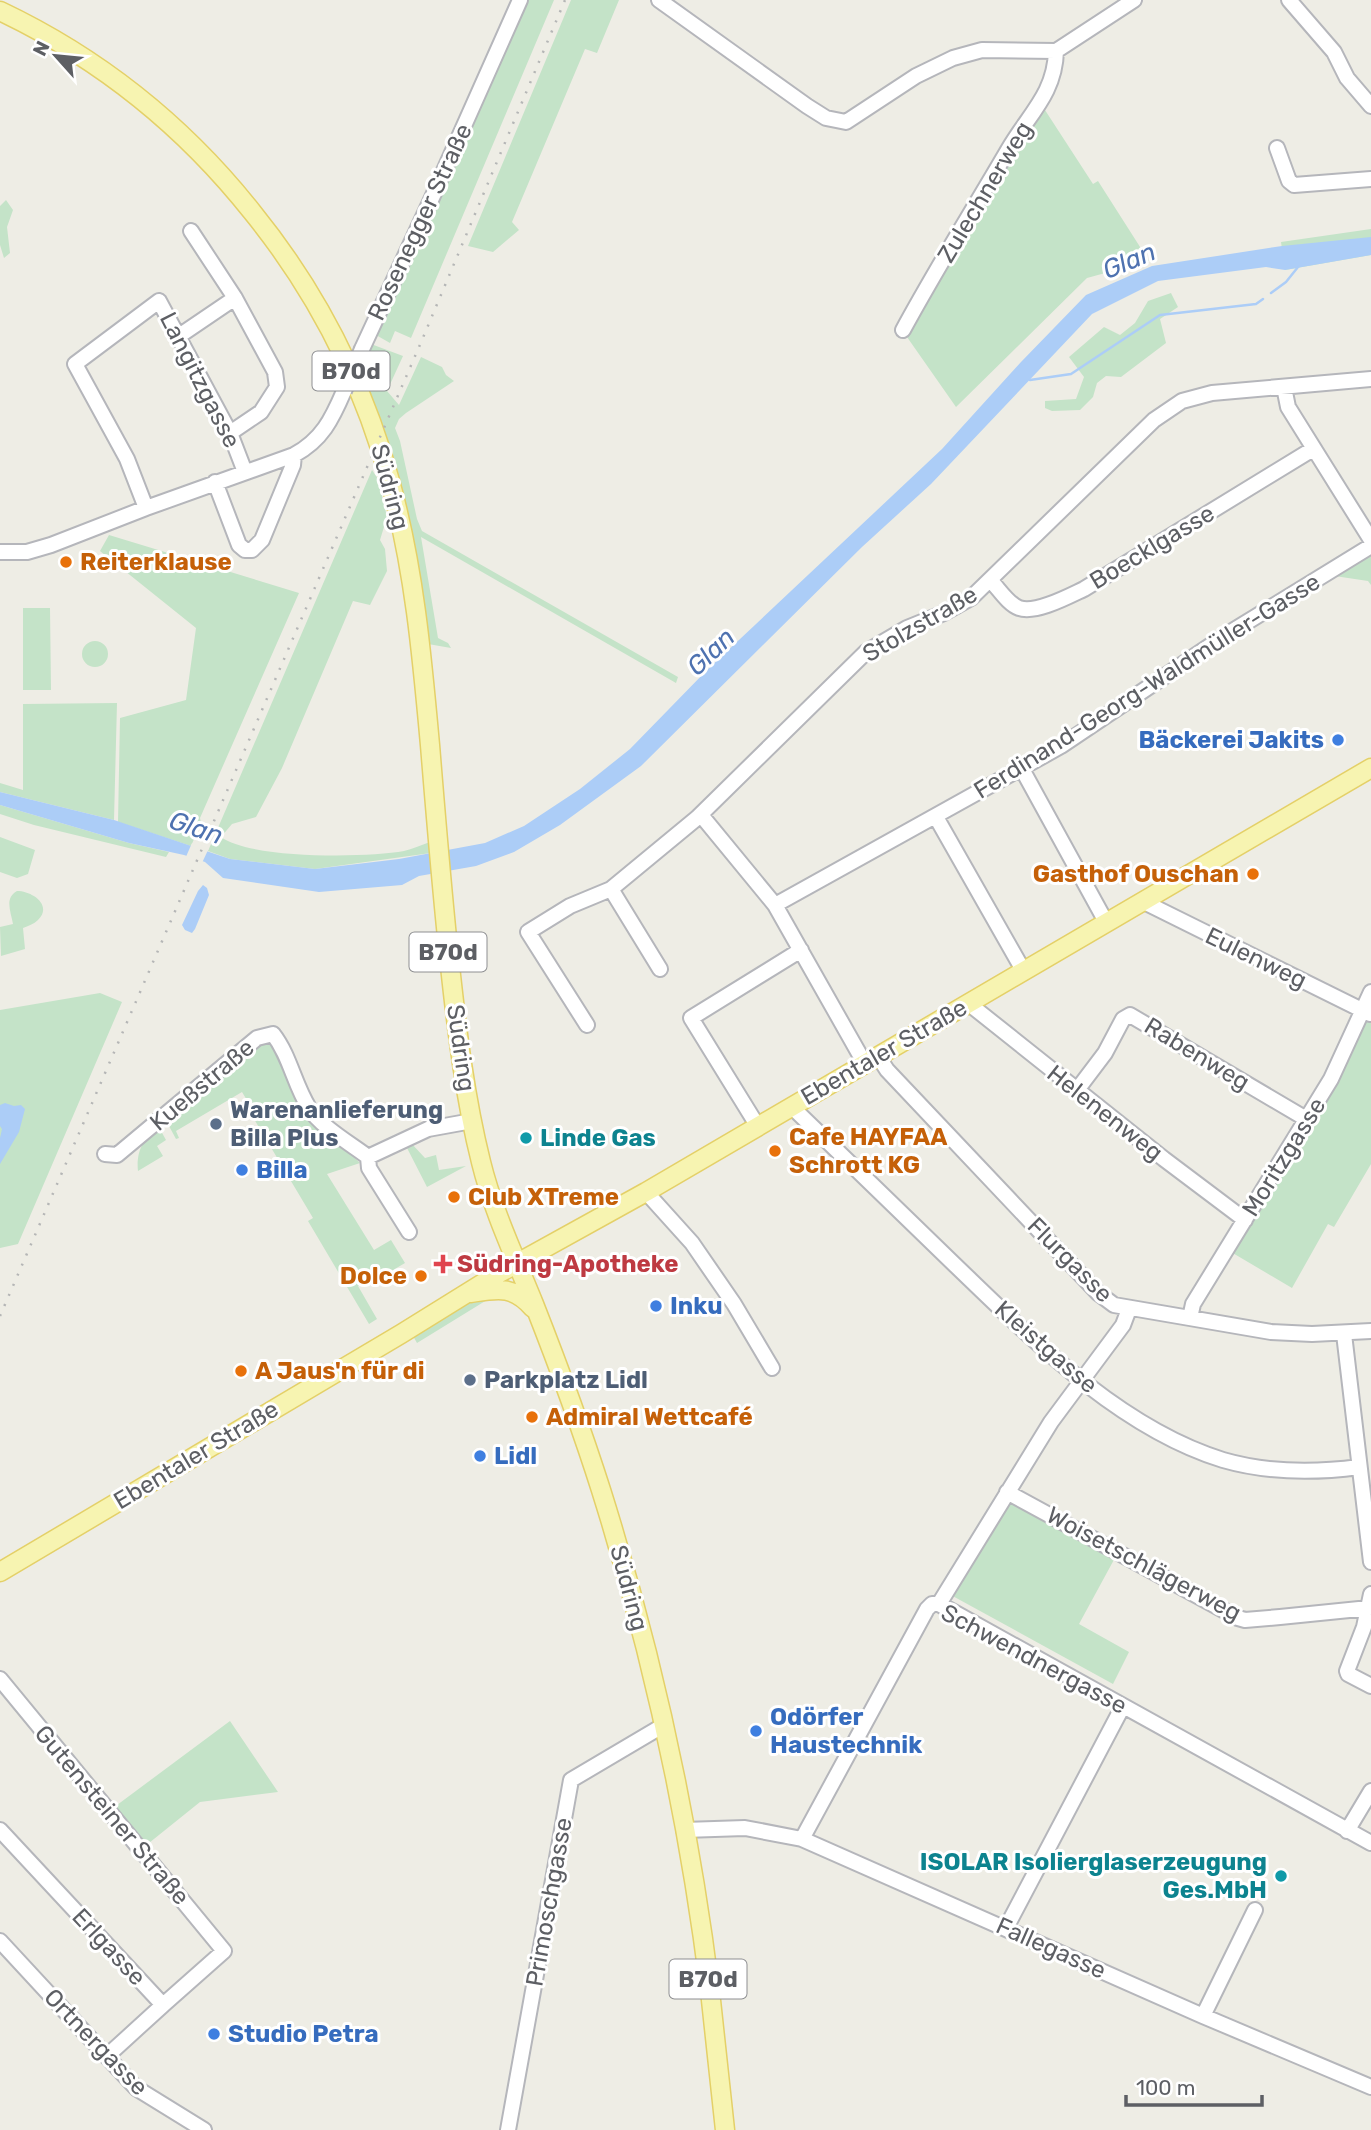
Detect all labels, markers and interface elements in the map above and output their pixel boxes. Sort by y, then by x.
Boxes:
north arrow [21,21,91,91]
text: N [28,37,55,60]
street label: Zulechnerweg [932,116,1038,268]
street label: Rosenegger Straße [362,119,478,325]
water label: Glan [1098,236,1160,286]
street label: Langitzgasse [154,308,246,452]
road number: B70d [312,352,390,390]
street label: Südring [365,441,415,533]
street label: Boecklgasse [1085,499,1219,595]
place label: Reiterklause [80,548,232,576]
marker: Reiterklause [58,554,74,570]
street label: Ferdinand-Georg-Waldmüller-Gasse [969,567,1325,805]
street label: Stolzstraße [858,580,982,668]
water label: Glan [680,622,742,682]
place label: Bäckerei Jakits [1138,726,1324,754]
marker: Bäckerei Jakits [1330,732,1346,748]
water label: Glan [165,805,227,851]
place label: Gasthof Ouschan [1033,860,1239,888]
marker: Gasthof Ouschan [1245,866,1261,882]
street label: Eulenweg [1201,921,1311,995]
road number: B70d [410,932,486,972]
street label: Ebentaler Straße [796,993,972,1111]
street label: Südring [441,1003,481,1093]
street label: Rabenweg [1139,1012,1255,1096]
street label: Kueßstraße [144,1033,260,1137]
street label: Helenenweg [1042,1059,1168,1167]
street label: Moritzgasse [1236,1092,1332,1222]
place label: Warenanlieferung Billa Plus [230,1096,443,1152]
marker: Warenanlieferung Billa Plus [208,1116,224,1132]
place label: Cafe HAYFAA Schrott KG [789,1123,947,1179]
place label: Linde Gas [540,1124,656,1152]
marker: Linde Gas [518,1130,534,1146]
marker: Cafe HAYFAA Schrott KG [767,1143,783,1159]
place label: Billa [256,1156,308,1184]
marker: Billa [234,1162,250,1178]
place label: Club XTreme [468,1183,619,1211]
marker: Club XTreme [446,1189,462,1205]
street label: Flurgasse [1022,1212,1118,1308]
place label: Südring-Apotheke [457,1250,679,1278]
marker: Südring-Apotheke [435,1256,451,1272]
place label: Dolce [340,1262,407,1290]
marker: Dolce [413,1268,429,1284]
place label: Inku [670,1292,723,1320]
street label: Kleistgasse [989,1295,1103,1399]
marker: Inku [648,1298,664,1314]
place label: A Jaus'n für di [255,1357,425,1385]
marker: A Jaus'n für di [233,1363,249,1379]
place label: Parkplatz Lidl [484,1366,648,1394]
marker: Parkplatz Lidl [462,1372,478,1388]
street label: Ebentaler Straße [109,1395,283,1515]
place label: Admiral Wettcafé [546,1403,753,1431]
marker: Admiral Wettcafé [524,1409,540,1425]
place label: Lidl [494,1442,537,1470]
marker: Lidl [472,1448,488,1464]
street label: Woisetschlägerweg [1042,1501,1246,1627]
street label: Südring [604,1542,654,1634]
street label: Schwendnergasse [936,1598,1132,1720]
place label: Odörfer Haustechnik [770,1703,922,1759]
street label: Gutensteiner Straße [29,1720,195,1910]
marker: Odörfer Haustechnik [748,1723,764,1739]
street label: Primoschgasse [520,1815,578,1989]
place label: ISOLAR Isolierglaserzeugung Ges.MbH [920,1848,1267,1904]
marker: ISOLAR Isolierglaserzeugung Ges.MbH [1273,1868,1289,1884]
street label: Erlgasse [66,1903,152,1991]
street label: Fallegasse [992,1911,1110,1985]
road number: B70d [670,1960,746,1998]
street label: Ortnergasse [38,1983,154,2101]
place label: Studio Petra [228,2020,379,2048]
marker: Studio Petra [206,2026,222,2042]
scale bar [1126,2064,1262,2108]
text: 100 m [1136,2075,1195,2100]

